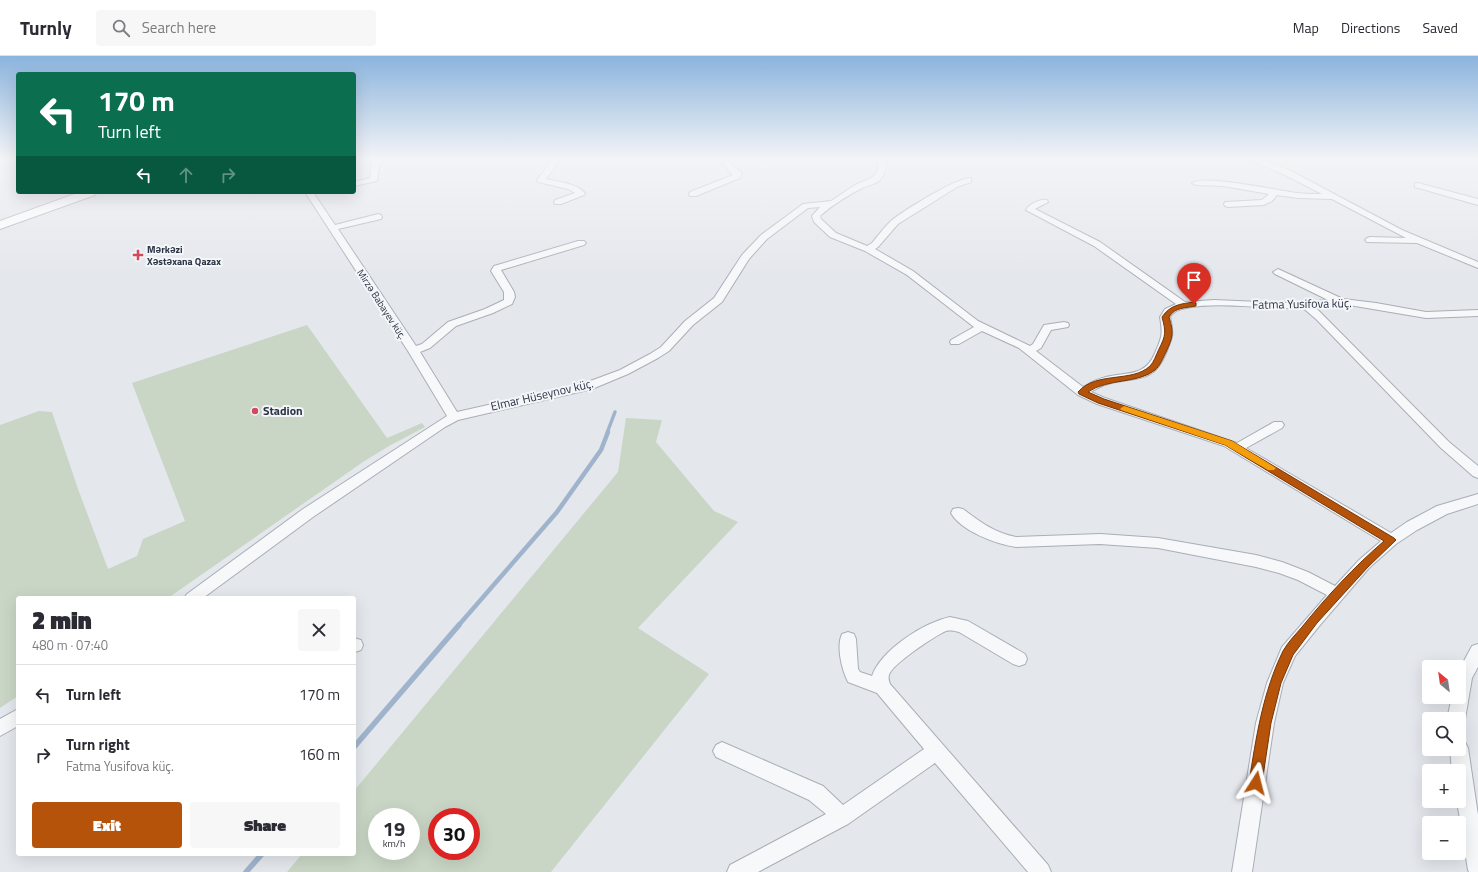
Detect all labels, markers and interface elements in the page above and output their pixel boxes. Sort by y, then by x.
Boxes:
search box [96,10,376,46]
text: Turnly [20,13,72,42]
text: Search here [142,16,216,39]
icon: search [110,17,132,39]
text: Map [1293,17,1319,38]
text: Directions [1341,17,1400,38]
text: Saved [1422,17,1458,38]
text: 170 m [98,79,175,122]
icon: left [32,88,84,140]
text: Turn left [98,118,161,145]
icon: left [133,164,155,186]
icon: ahead [175,164,197,186]
icon: right [217,164,239,186]
place label: Mərkəzi Xəstəxana Qazax [147,242,221,269]
marker: Mərkəzi Xəstəxana Qazax [132,249,144,261]
pin [1177,263,1211,304]
street label: Mirzə Babayev küç. [353,266,410,342]
icon: arrive [1183,269,1205,291]
street label: Fatma Yusifova küç. [1252,293,1352,314]
street label: Elmar Hüseynov küç. [489,373,595,416]
place label: Stadion [263,401,303,420]
marker: Stadion [250,406,260,416]
text: 2 min [32,602,92,638]
button: close [298,609,340,651]
text: 480 m · 07:40 [32,635,108,655]
north arrow [1422,660,1466,704]
map controls [1422,660,1466,860]
text: Turn left [66,683,121,706]
text: 170 m [299,683,340,706]
icon: left [32,684,54,706]
button: search [1422,712,1466,756]
text: Turn right [66,733,130,756]
text: 160 m [299,743,340,766]
icon: right [32,744,54,766]
text: Fatma Yusifova küç. [66,756,174,776]
position arrow [1235,762,1277,804]
button: + [1422,764,1466,808]
button: Exit [32,802,182,848]
button: Share [190,802,340,848]
speed limit sign: 30 [428,808,480,860]
text: 19 [383,813,405,844]
button: − [1422,816,1466,860]
text: km/h [383,836,405,851]

